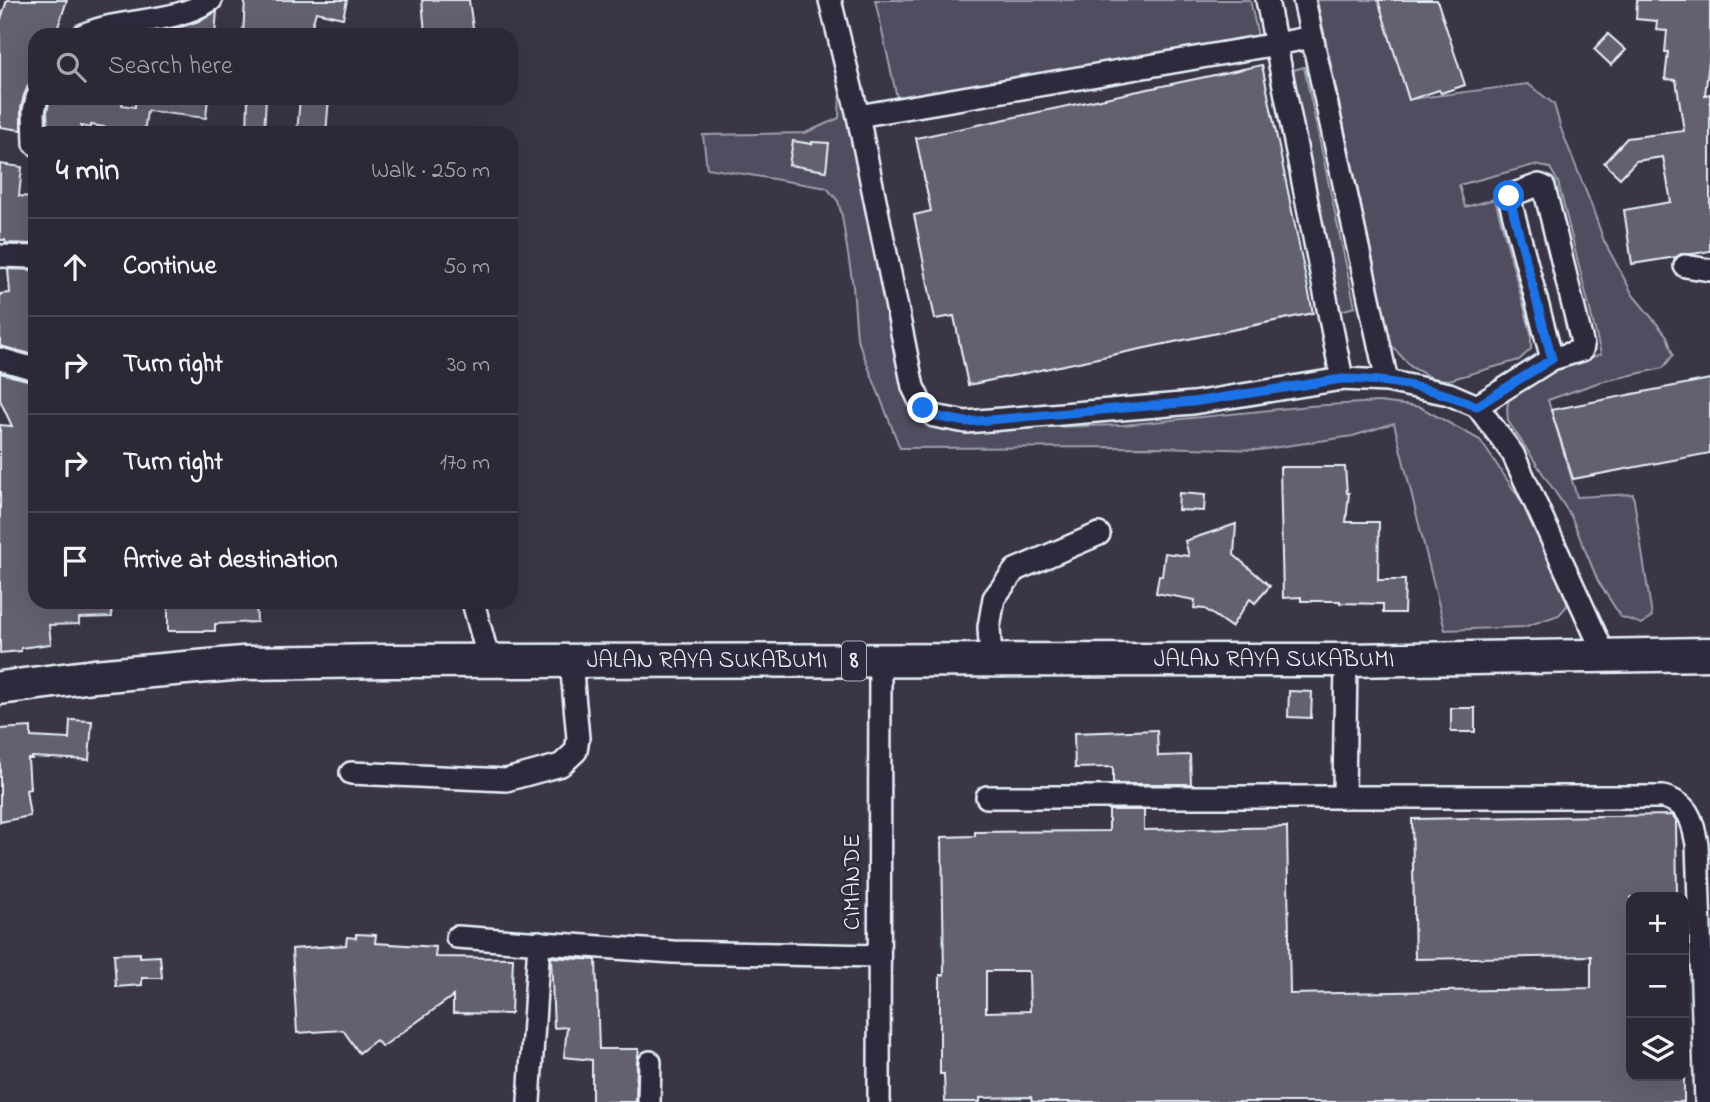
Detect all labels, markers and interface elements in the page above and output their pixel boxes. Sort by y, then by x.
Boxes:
search box [28,28,518,105]
icon: search [52,48,90,86]
text: Search here [108,48,233,86]
text: 4 min [56,150,119,194]
text: Walk · 250 m [371,155,490,188]
route start [1493,180,1524,211]
icon: ahead [56,248,94,286]
text: Continue [123,248,216,286]
text: 50 m [443,251,490,284]
icon: right [56,346,94,384]
text: Turn right [123,346,223,384]
text: 30 m [447,349,490,382]
route end [907,392,938,423]
icon: right [56,444,94,482]
text: Turn right [123,444,223,482]
text: 170 m [440,447,490,480]
icon: arrive [56,542,94,580]
text: Arrive at destination [123,542,338,580]
road number: 8 [842,642,866,680]
street label: JALAN RAYA SUKABUMI [1154,643,1394,678]
street label: JALAN RAYA SUKABUMI [587,644,827,679]
street label: CIMANDE [836,834,871,930]
map controls [1626,892,1689,1081]
button: + [1626,892,1689,955]
button: − [1626,955,1689,1018]
button: layers [1626,1018,1689,1081]

